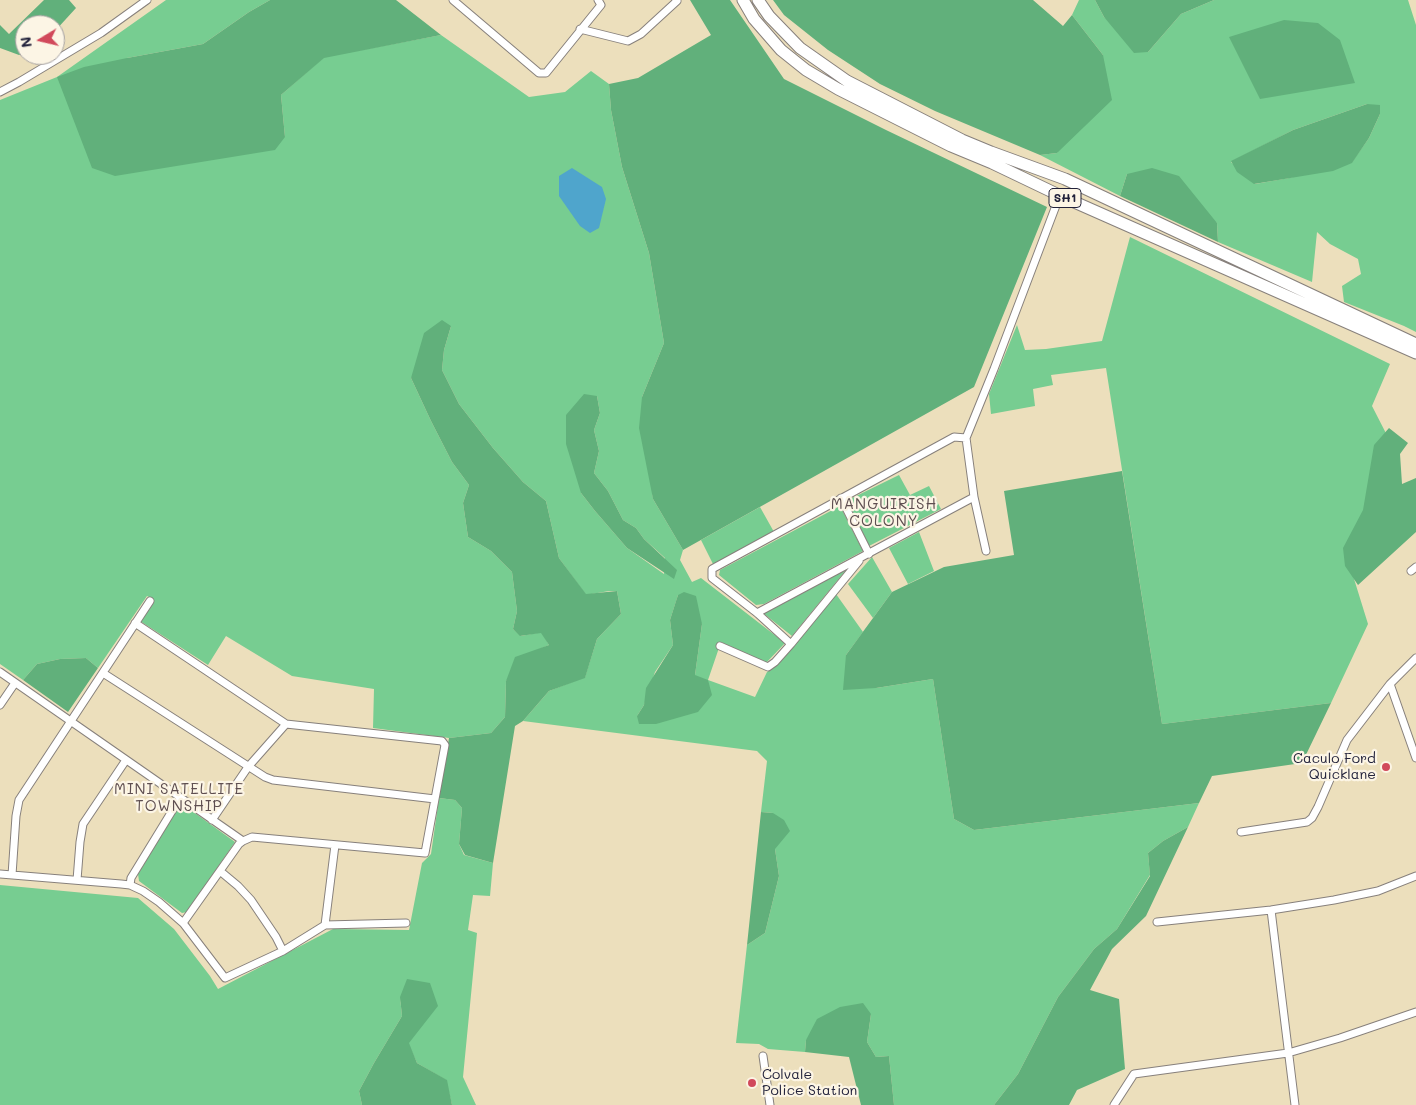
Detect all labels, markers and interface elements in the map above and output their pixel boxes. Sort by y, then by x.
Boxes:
north arrow [15,15,65,65]
text: N [15,36,36,49]
road number: SH1 [1049,188,1081,208]
district label: MANGUIRISH COLONY [830,495,938,530]
place label: Caculo Ford Quicklane [1293,751,1376,784]
marker: Caculo Ford Quicklane [1380,761,1392,773]
district label: MINI SATELLITE TOWNSHIP [112,780,246,815]
place label: Colvale Police Station [762,1067,857,1100]
marker: Colvale Police Station [746,1077,758,1089]

